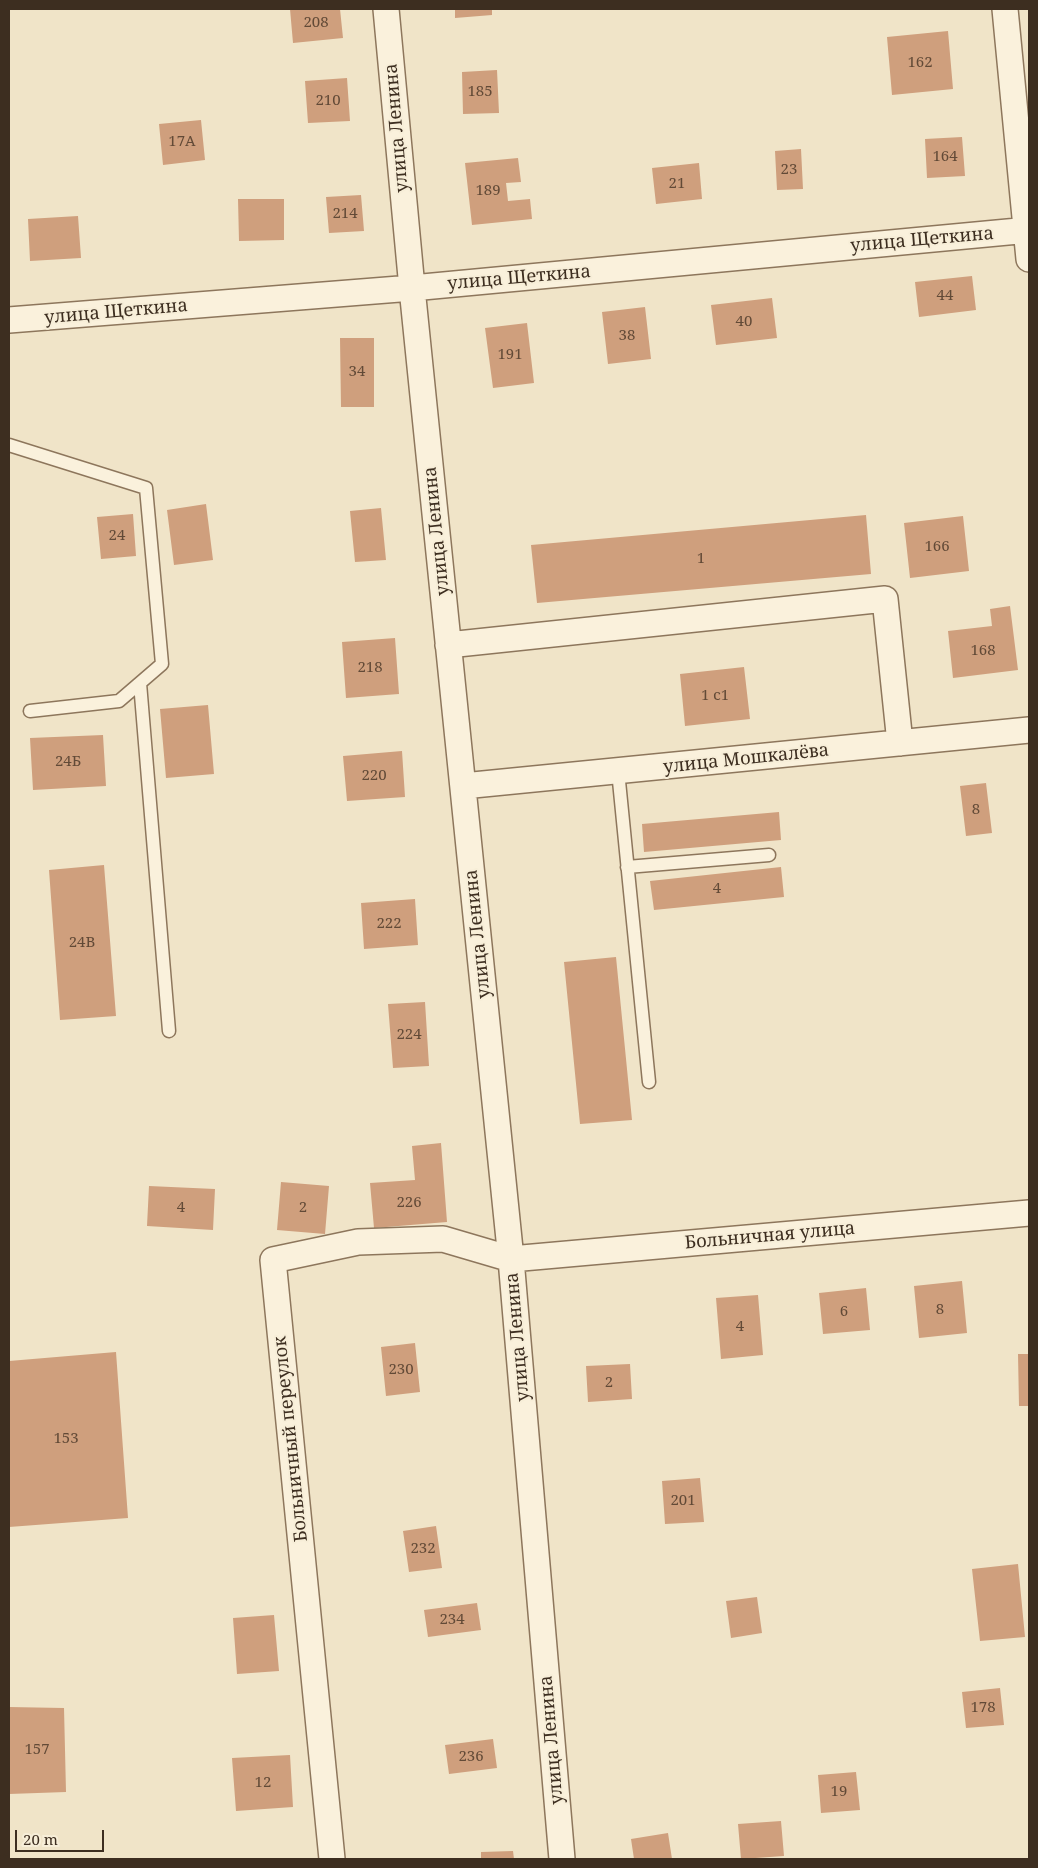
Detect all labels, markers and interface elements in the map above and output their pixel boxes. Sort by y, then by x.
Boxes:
house number: 208 [303,14,329,32]
house number: 162 [907,54,933,72]
street label: улица Ленина [381,63,413,193]
house number: 185 [467,83,493,101]
house number: 210 [315,92,341,110]
house number: 17А [168,133,196,151]
house number: 164 [932,148,958,166]
house number: 23 [781,161,797,179]
house number: 21 [669,175,685,193]
house number: 189 [475,182,501,200]
house number: 214 [332,205,358,223]
street label: улица Щеткина [849,223,995,257]
street label: улица Щеткина [446,261,592,295]
house number: 44 [937,287,953,305]
street label: улица Щеткина [43,295,189,329]
house number: 40 [736,313,752,331]
house number: 38 [619,327,635,345]
house number: 191 [497,346,523,364]
house number: 34 [349,363,365,381]
street label: улица Ленина [419,465,455,597]
house number: 24 [109,527,125,545]
house number: 166 [924,538,950,556]
house number: 1 [697,550,705,568]
house number: 168 [970,642,996,660]
house number: 218 [357,659,383,677]
house number: 1 с1 [701,687,729,705]
street label: улица Мошкалёва [662,740,830,778]
house number: 24Б [55,753,81,771]
house number: 220 [361,767,387,785]
house number: 8 [972,801,980,819]
street label: улица Ленина [460,868,496,1000]
house number: 4 [713,880,721,898]
house number: 222 [376,915,402,933]
house number: 24В [69,934,95,952]
house number: 224 [396,1026,422,1044]
house number: 226 [396,1194,422,1212]
house number: 4 [177,1199,185,1217]
house number: 2 [299,1199,307,1217]
street label: Больничная улица [684,1218,856,1254]
street label: улица Ленина [502,1272,534,1402]
house number: 8 [936,1301,944,1319]
house number: 6 [840,1303,848,1321]
house number: 4 [736,1318,744,1336]
street label: Больничный переулок [269,1335,313,1543]
house number: 230 [388,1361,414,1379]
house number: 2 [605,1374,613,1392]
house number: 153 [53,1430,79,1448]
house number: 201 [670,1492,696,1510]
house number: 232 [410,1540,436,1558]
house number: 234 [439,1611,465,1629]
street label: улица Ленина [536,1675,568,1805]
house number: 178 [970,1699,996,1717]
house number: 157 [24,1741,50,1759]
house number: 236 [458,1748,484,1766]
house number: 12 [255,1774,271,1792]
house number: 19 [831,1783,847,1801]
scale bar [18,1820,106,1852]
text: 20 m [23,1829,58,1849]

